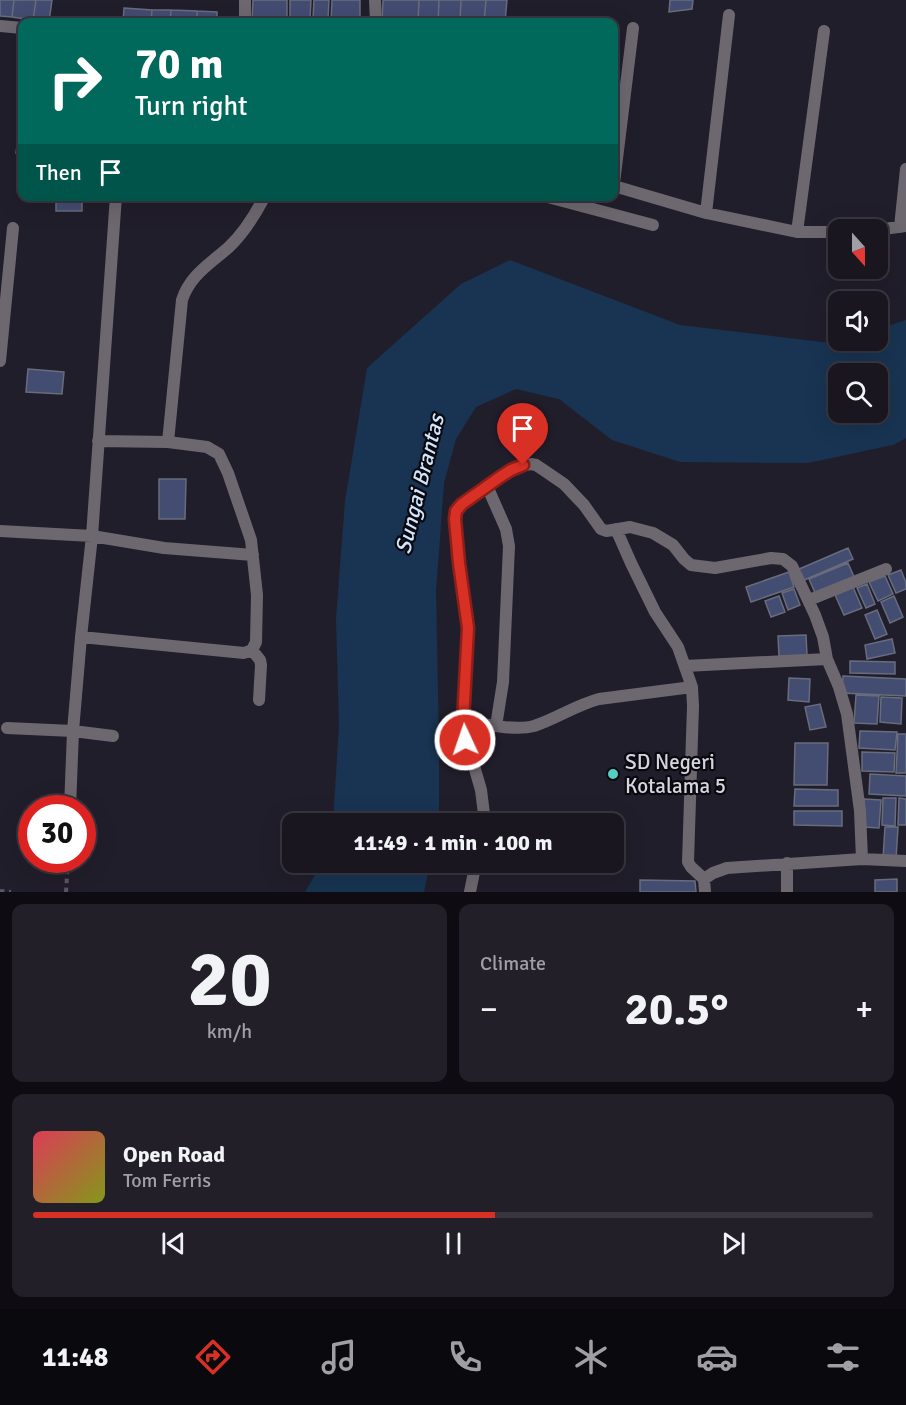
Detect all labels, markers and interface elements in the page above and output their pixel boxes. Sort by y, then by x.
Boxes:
text: 70 m [135,39,224,90]
icon: right [36,42,114,120]
text: Turn right [135,90,248,123]
icon: arrive [94,156,127,189]
text: Then [36,159,82,186]
north arrow [828,219,888,279]
map controls [828,219,888,423]
button: sound [828,291,888,351]
button: search [828,363,888,423]
pin [497,403,548,465]
water label: Sungai Brantas [389,409,450,556]
icon: arrive [506,412,539,445]
position arrow [433,708,497,772]
place label: SD Negeri Kotalama 5 [625,749,726,799]
marker: SD Negeri Kotalama 5 [606,767,620,781]
speed limit sign: 30 [18,795,96,873]
text: 11:49 · 1 min · 100 m [353,829,553,856]
text: 20 [187,932,272,1028]
text: Climate [480,951,546,976]
text: 20.5° [625,982,728,1037]
text: − [480,989,498,1030]
text: + [855,989,873,1030]
text: km/h [207,1019,252,1044]
text: Open Road [123,1141,225,1168]
text: Tom Ferris [123,1168,211,1193]
icon: previous [157,1227,190,1260]
icon: pause [437,1227,470,1260]
icon: next [717,1227,750,1260]
icon: directions [192,1336,234,1378]
icon: music [318,1336,360,1378]
icon: phone [444,1336,486,1378]
icon: climate [570,1336,612,1378]
icon: car [696,1336,738,1378]
icon: filters [822,1336,864,1378]
text: 11:48 [42,1341,108,1374]

